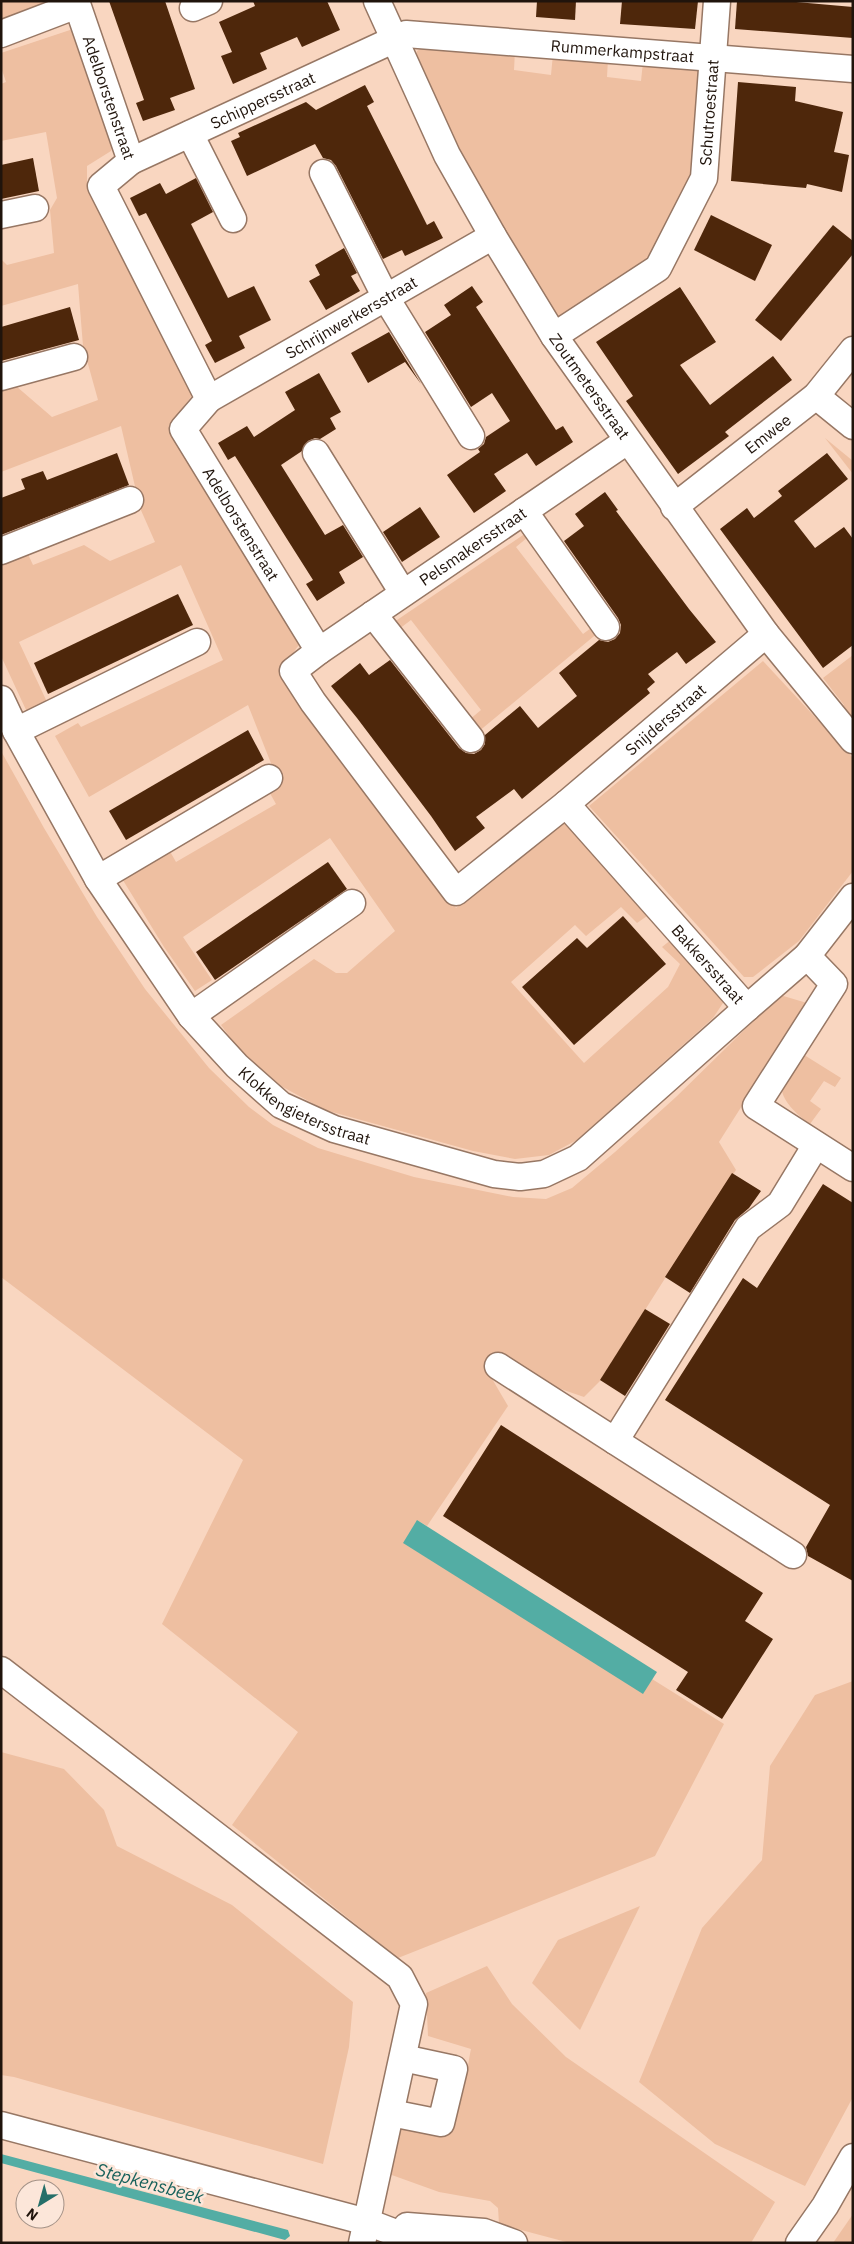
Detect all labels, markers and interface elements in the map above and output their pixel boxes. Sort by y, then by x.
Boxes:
street label: Adelborstenstraat [79,33,140,162]
street label: Rummerkampstraat [550,35,695,67]
street label: Schutroestraat [695,59,723,166]
street label: Schippersstraat [207,67,318,133]
street label: Schrijnwerkersstraat [282,272,421,363]
street label: Zoutmetersstraat [545,329,634,443]
street label: Emwee [741,409,795,458]
street label: Adelborstenstraat [199,463,284,584]
street label: Pelsmakersstraat [415,503,530,590]
street label: Snijdersstraat [621,679,710,759]
street label: Bakkersstraat [667,920,749,1008]
street label: Klokkengietersstraat [234,1062,373,1149]
water label: Stepkensbeek [94,2158,207,2209]
north arrow [15,2179,65,2229]
text: N [23,2204,42,2225]

